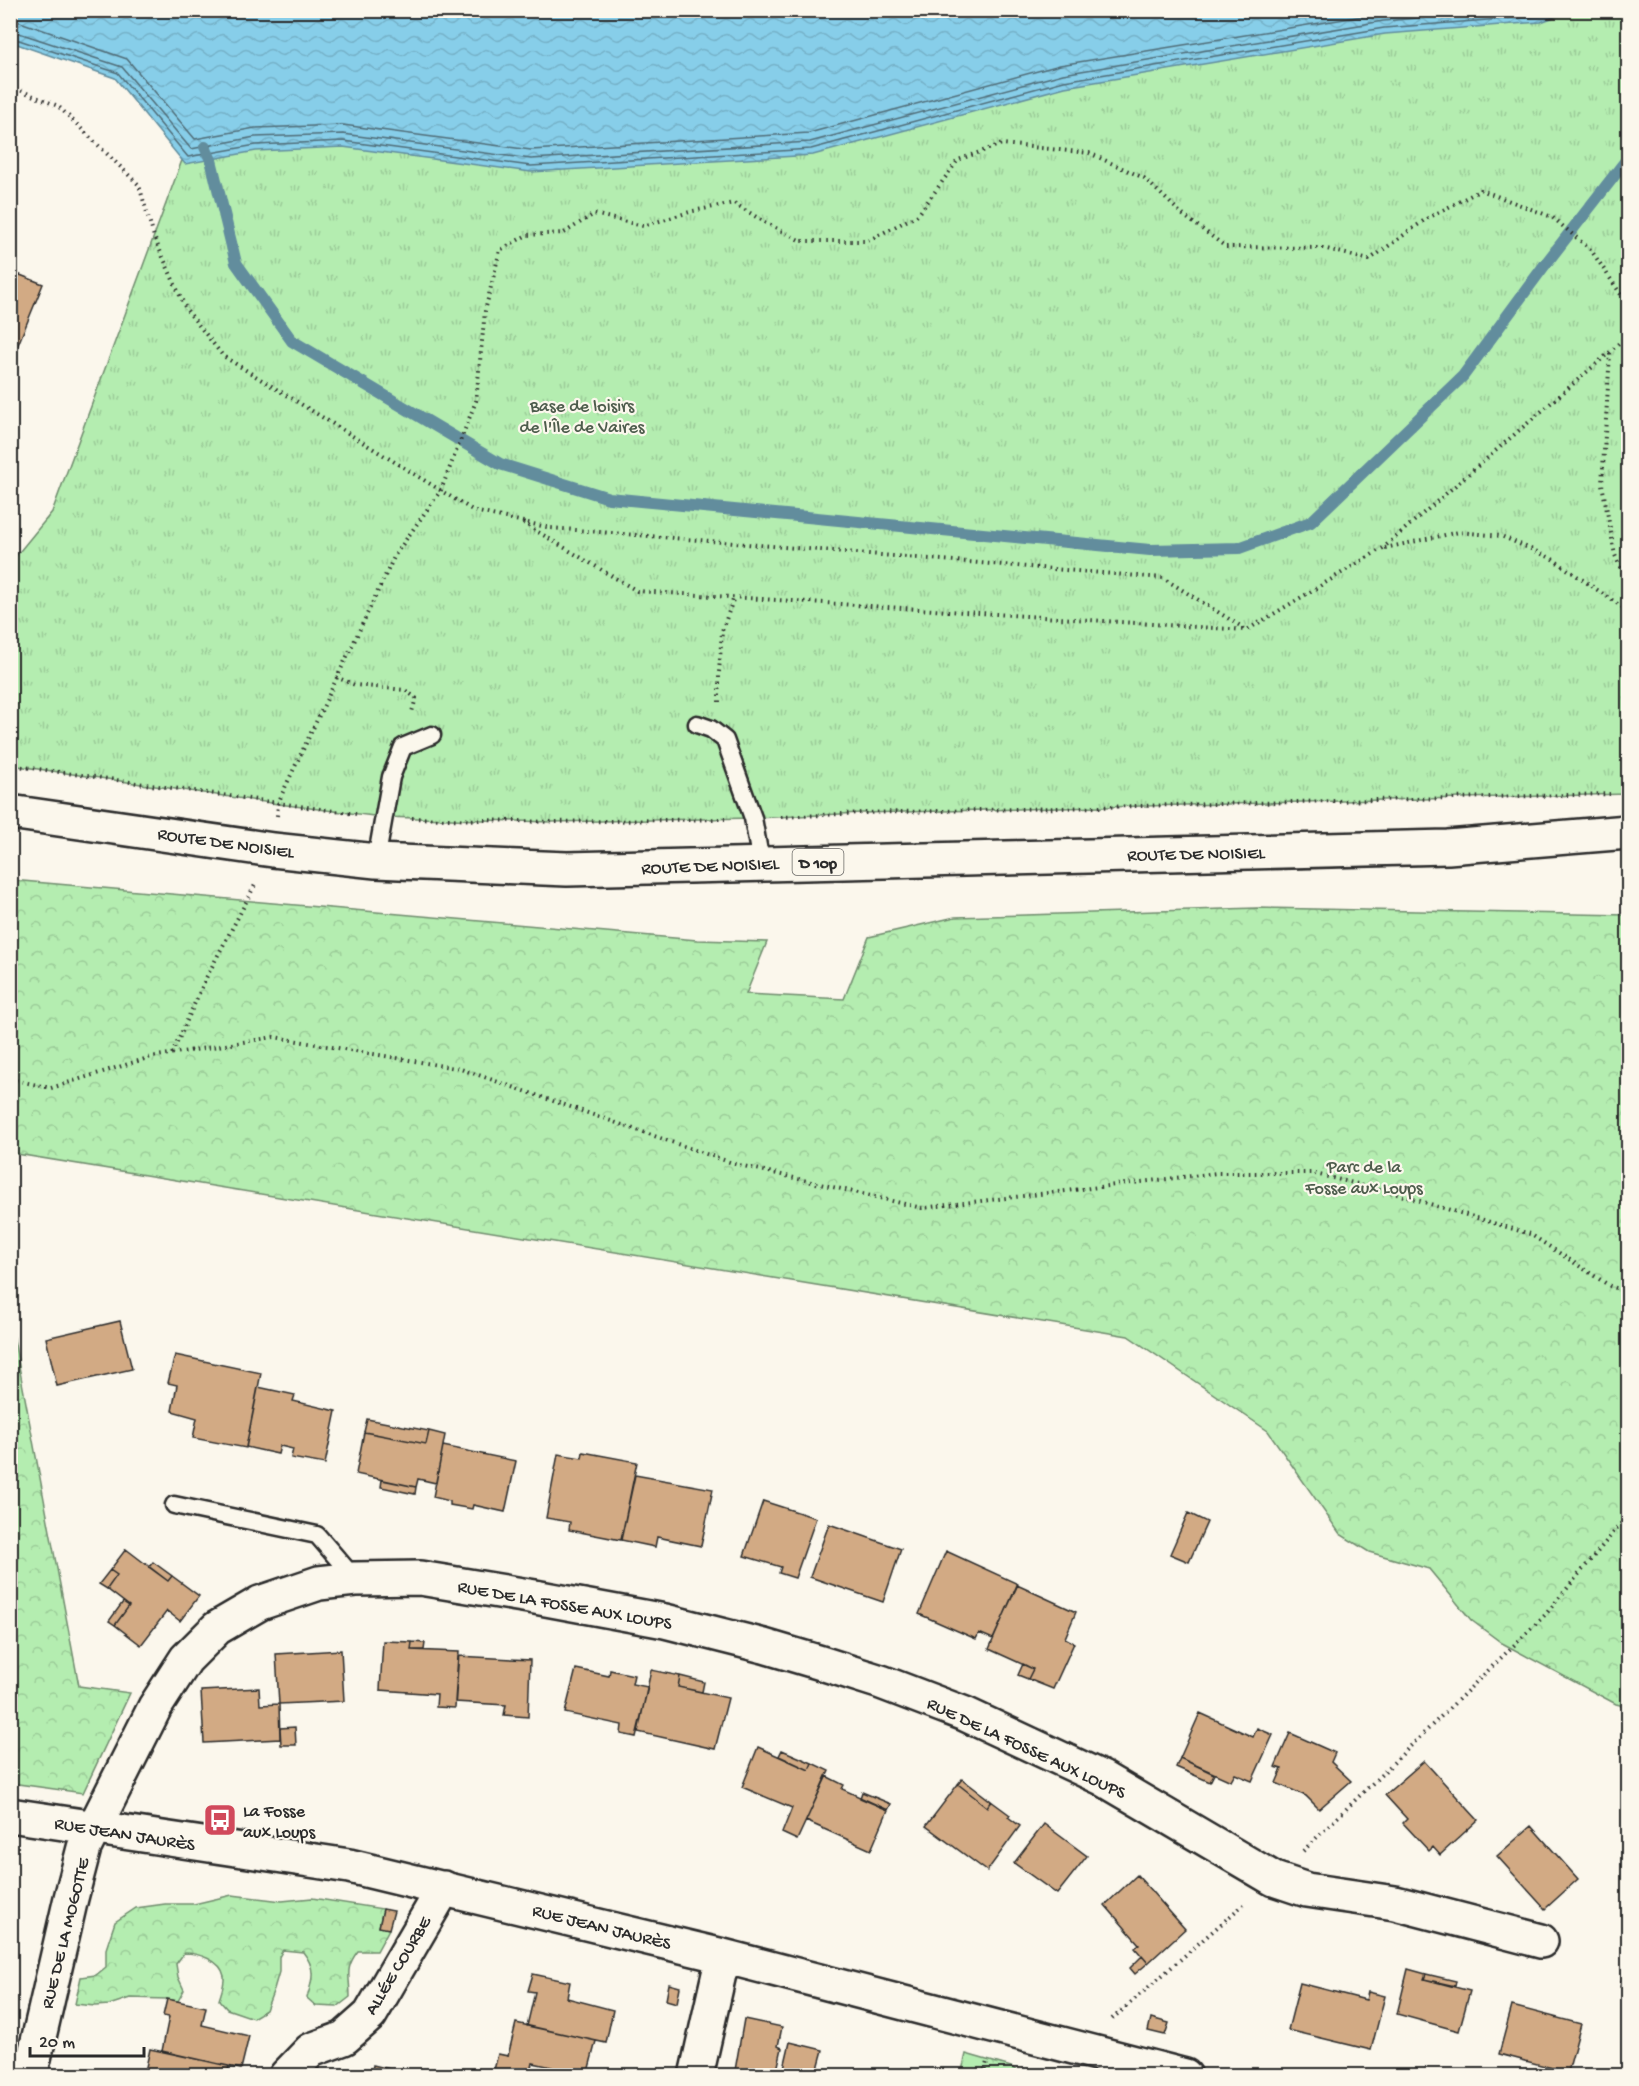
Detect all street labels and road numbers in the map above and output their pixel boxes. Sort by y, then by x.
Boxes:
street label: ROUTE DE NOISIEL [156,824,297,865]
street label: ROUTE DE NOISIEL [1127,844,1266,867]
road number: D 10p [792,849,844,875]
street label: ROUTE DE NOISIEL [641,855,781,880]
street label: RUE DE LA FOSSE AUX LOUPS [456,1577,674,1636]
street label: RUE DE LA FOSSE AUX LOUPS [923,1694,1129,1805]
street label: RUE JEAN JAURÈS [53,1814,197,1857]
street label: RUE DE LA MOGOTTE [38,1855,95,2011]
street label: RUE JEAN JAURÈS [530,1901,674,1956]
street label: ALLÉE COURBE [361,1912,437,2019]

